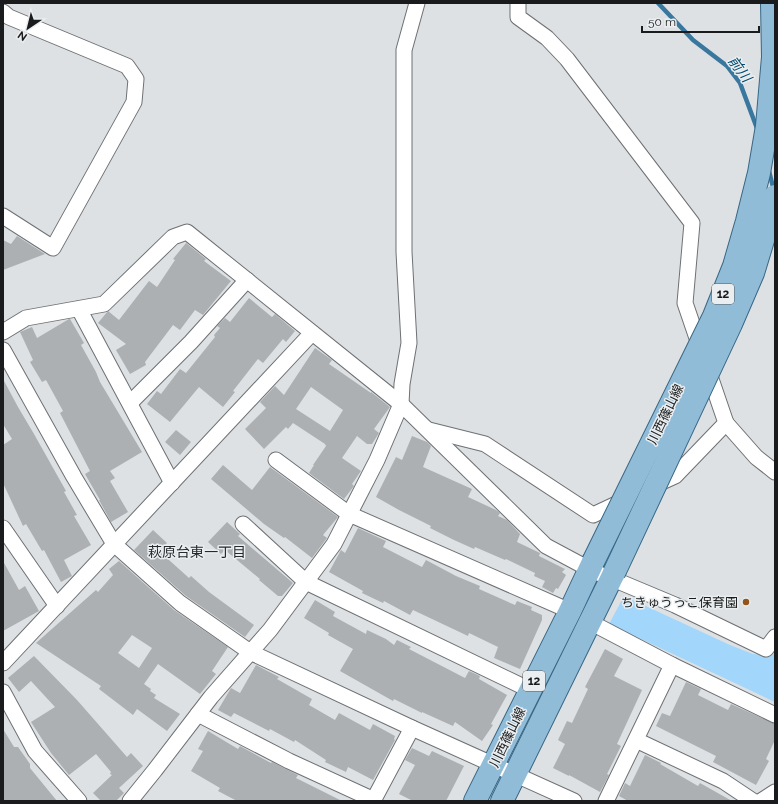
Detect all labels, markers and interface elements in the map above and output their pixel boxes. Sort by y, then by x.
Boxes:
north arrow [8,8,48,48]
scale bar [642,8,759,34]
text: 50 m [648,15,676,29]
text: N [15,28,30,44]
water label: 前川 [725,53,756,87]
road number: 12 [712,284,734,304]
street label: 川西篠山線 [644,382,686,447]
district label: 萩原台東一丁目 [148,544,246,560]
place label: ちきゅうっこ保育園 [621,595,738,610]
marker: ちきゅうっこ保育園 [741,597,751,607]
road number: 12 [523,671,545,691]
street label: 川西篠山線 [486,705,528,770]

